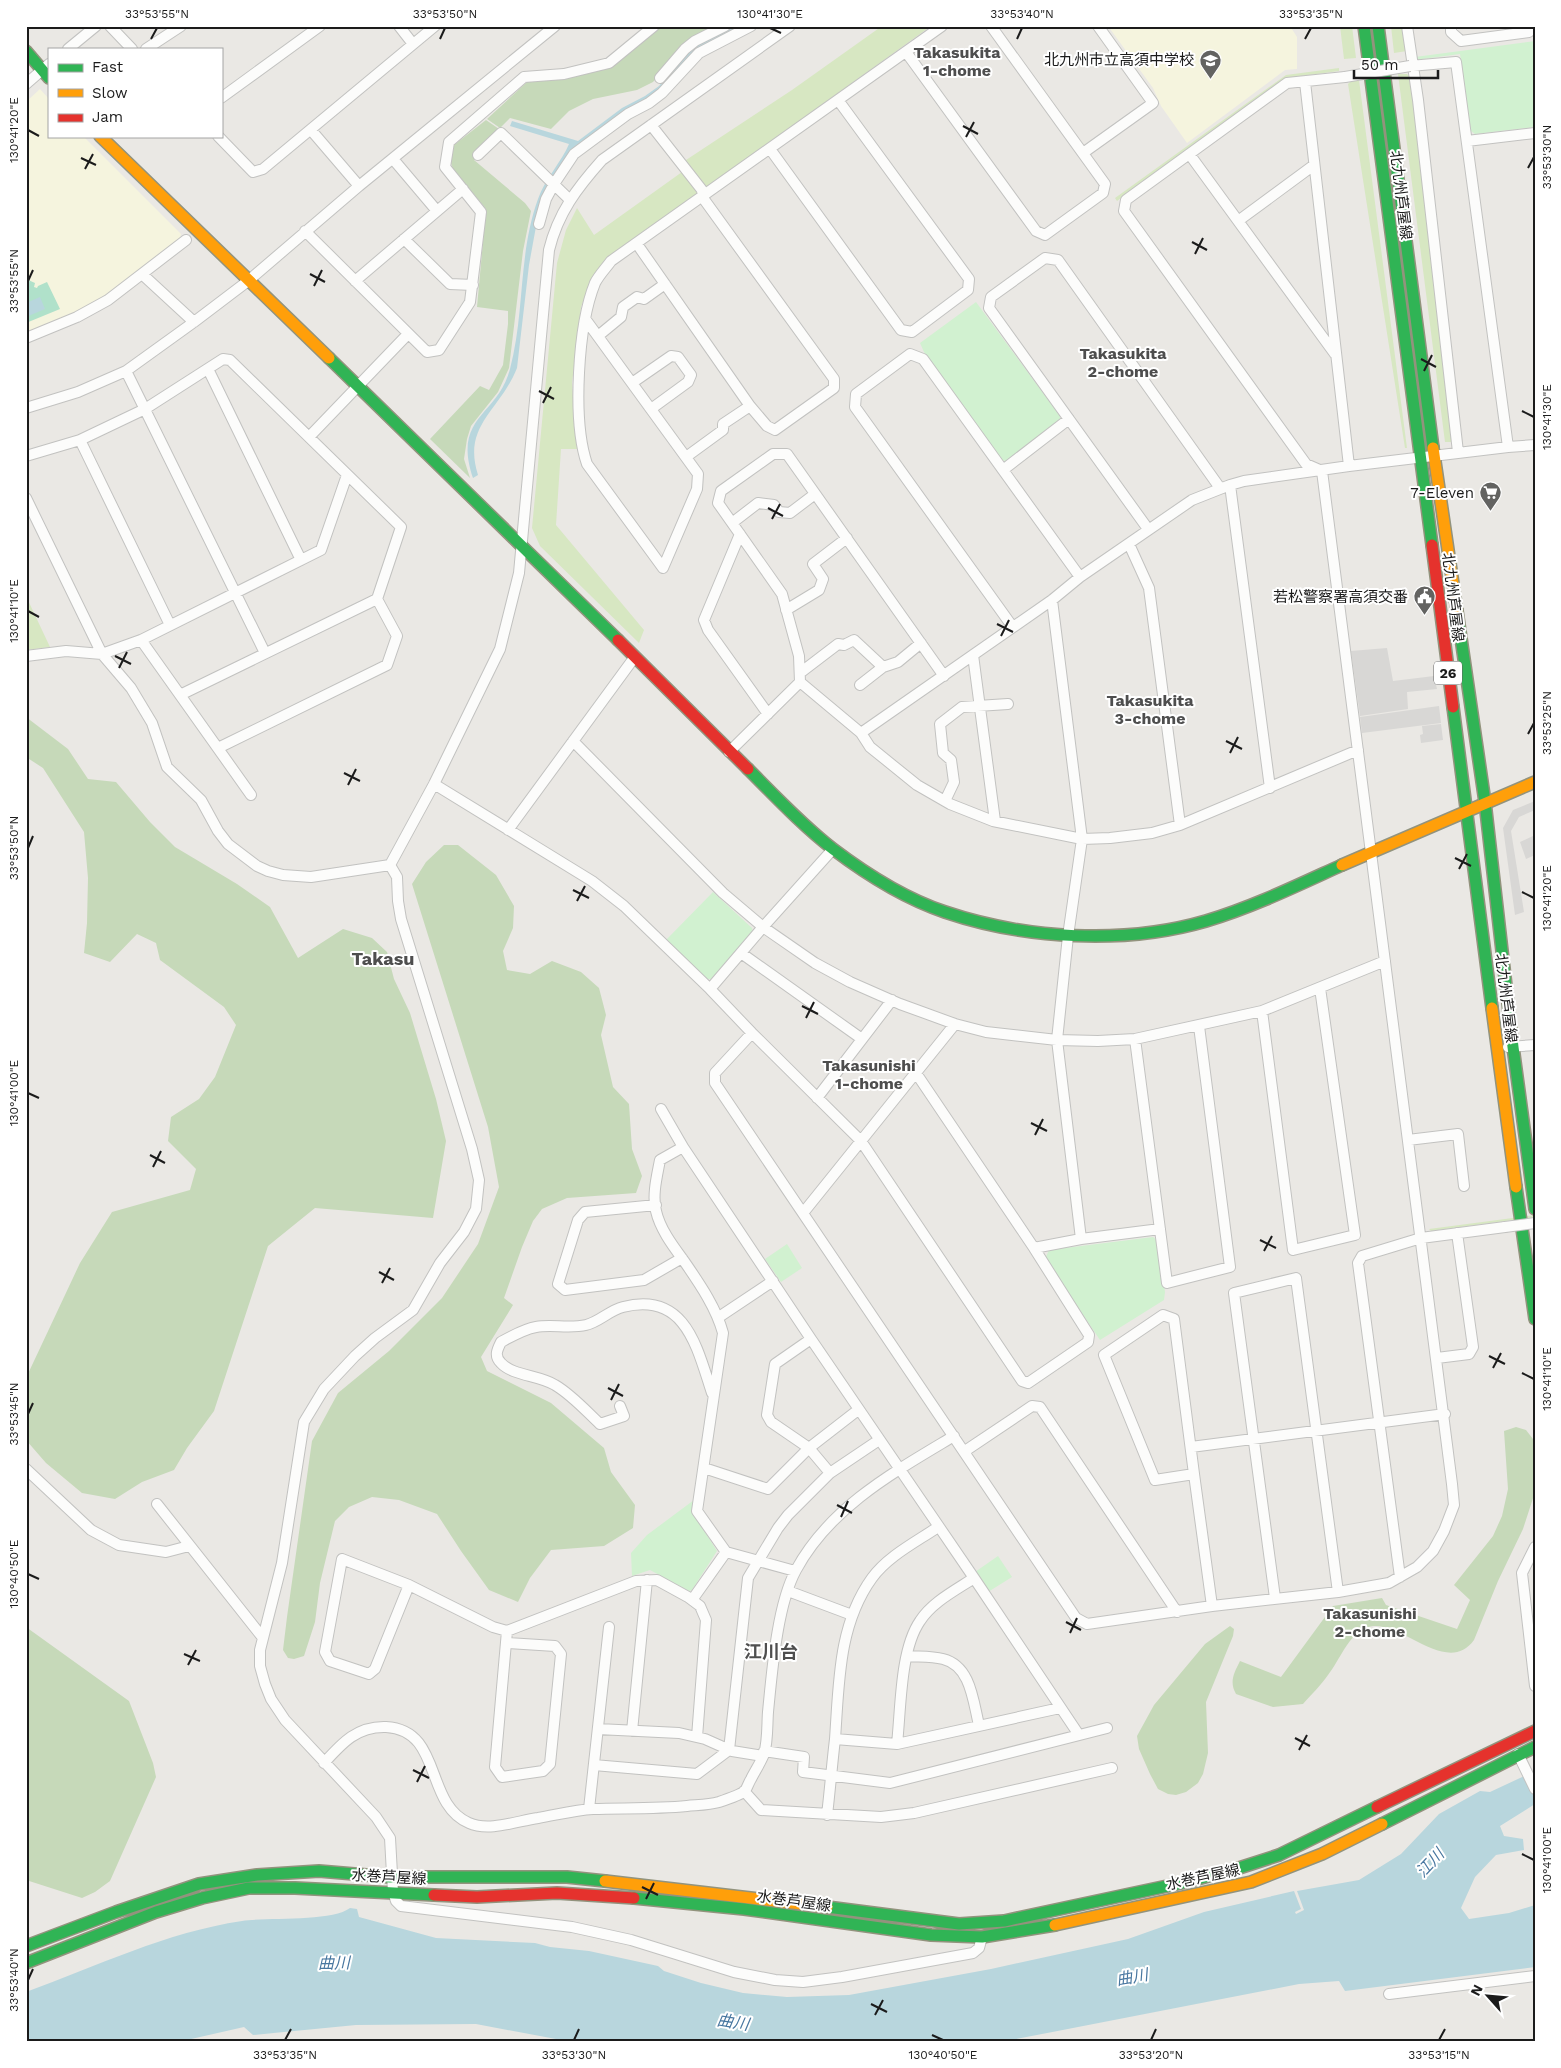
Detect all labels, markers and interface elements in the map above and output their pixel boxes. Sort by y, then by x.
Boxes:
text: 33°53'55"N [125,7,189,21]
text: 33°53'50"N [413,7,477,21]
text: 130°41'30"E [737,7,803,21]
text: 33°53'40"N [990,7,1054,21]
text: 33°53'35"N [1279,7,1343,21]
district label: Takasukita 1-chome [914,43,1001,80]
legend [48,48,222,138]
school or university icon: 北九州市立高須中学校 [1198,48,1222,79]
scale bar [1354,48,1437,80]
place label: 北九州市立高須中学校 [1044,51,1194,69]
text: 50 m [1361,56,1398,74]
text: Fast [92,58,124,76]
text: Slow [92,84,128,102]
text: 130°41'20"E [7,97,21,163]
text: Jam [92,108,123,126]
text: 33°53'30"N [1540,125,1554,189]
street label: 北九州芦屋線 [1387,149,1415,241]
text: 33°53'55"N [7,249,21,313]
district label: Takasukita 2-chome [1080,344,1167,381]
text: 130°41'30"E [1540,384,1554,450]
supermarket icon: 7-Eleven [1478,481,1502,512]
place label: 7-Eleven [1410,484,1474,502]
street label: 北九州芦屋線 [1439,551,1467,643]
text: 130°41'10"E [7,579,21,643]
public building icon: 若松警察署高須交番 [1412,585,1436,616]
place label: 若松警察署高須交番 [1273,588,1408,606]
road number: 26 [1434,661,1462,684]
district label: Takasukita 3-chome [1107,691,1194,728]
text: 33°53'25"N [1540,691,1554,755]
text: 33°53'50"N [7,816,21,880]
text: 130°41'20"E [1540,865,1554,931]
district label: Takasu [352,948,414,969]
street label: 北九州芦屋線 [1492,952,1520,1044]
district label: Takasunishi 1-chome [822,1056,916,1093]
text: 130°41'00"E [7,1059,21,1126]
text: 130°41'10"E [1540,1347,1554,1411]
text: 33°53'45"N [7,1382,21,1446]
text: 130°40'50"E [7,1539,21,1608]
district label: Takasunishi 2-chome [1323,1604,1417,1641]
district label: 江川台 [744,1641,798,1662]
text: 130°41'00"E [1540,1826,1554,1893]
water label: 江川 [1412,1843,1449,1881]
street label: 水巻芦屋線 [1164,1860,1242,1894]
street label: 水巻芦屋線 [351,1866,427,1888]
street label: 水巻芦屋線 [756,1887,832,1915]
text: 33°53'40"N [7,1948,21,2012]
water label: 曲川 [318,1953,352,1973]
water label: 曲川 [1115,1965,1151,1989]
north arrow [1464,1970,1514,2020]
text: N [1467,1982,1486,1998]
water label: 曲川 [716,2010,752,2034]
text: 33°53'35"N [253,2048,317,2062]
text: 33°53'30"N [542,2048,606,2062]
text: 130°40'50"E [909,2048,978,2062]
text: 33°53'20"N [1119,2048,1183,2062]
text: 33°53'15"N [1408,2048,1470,2062]

